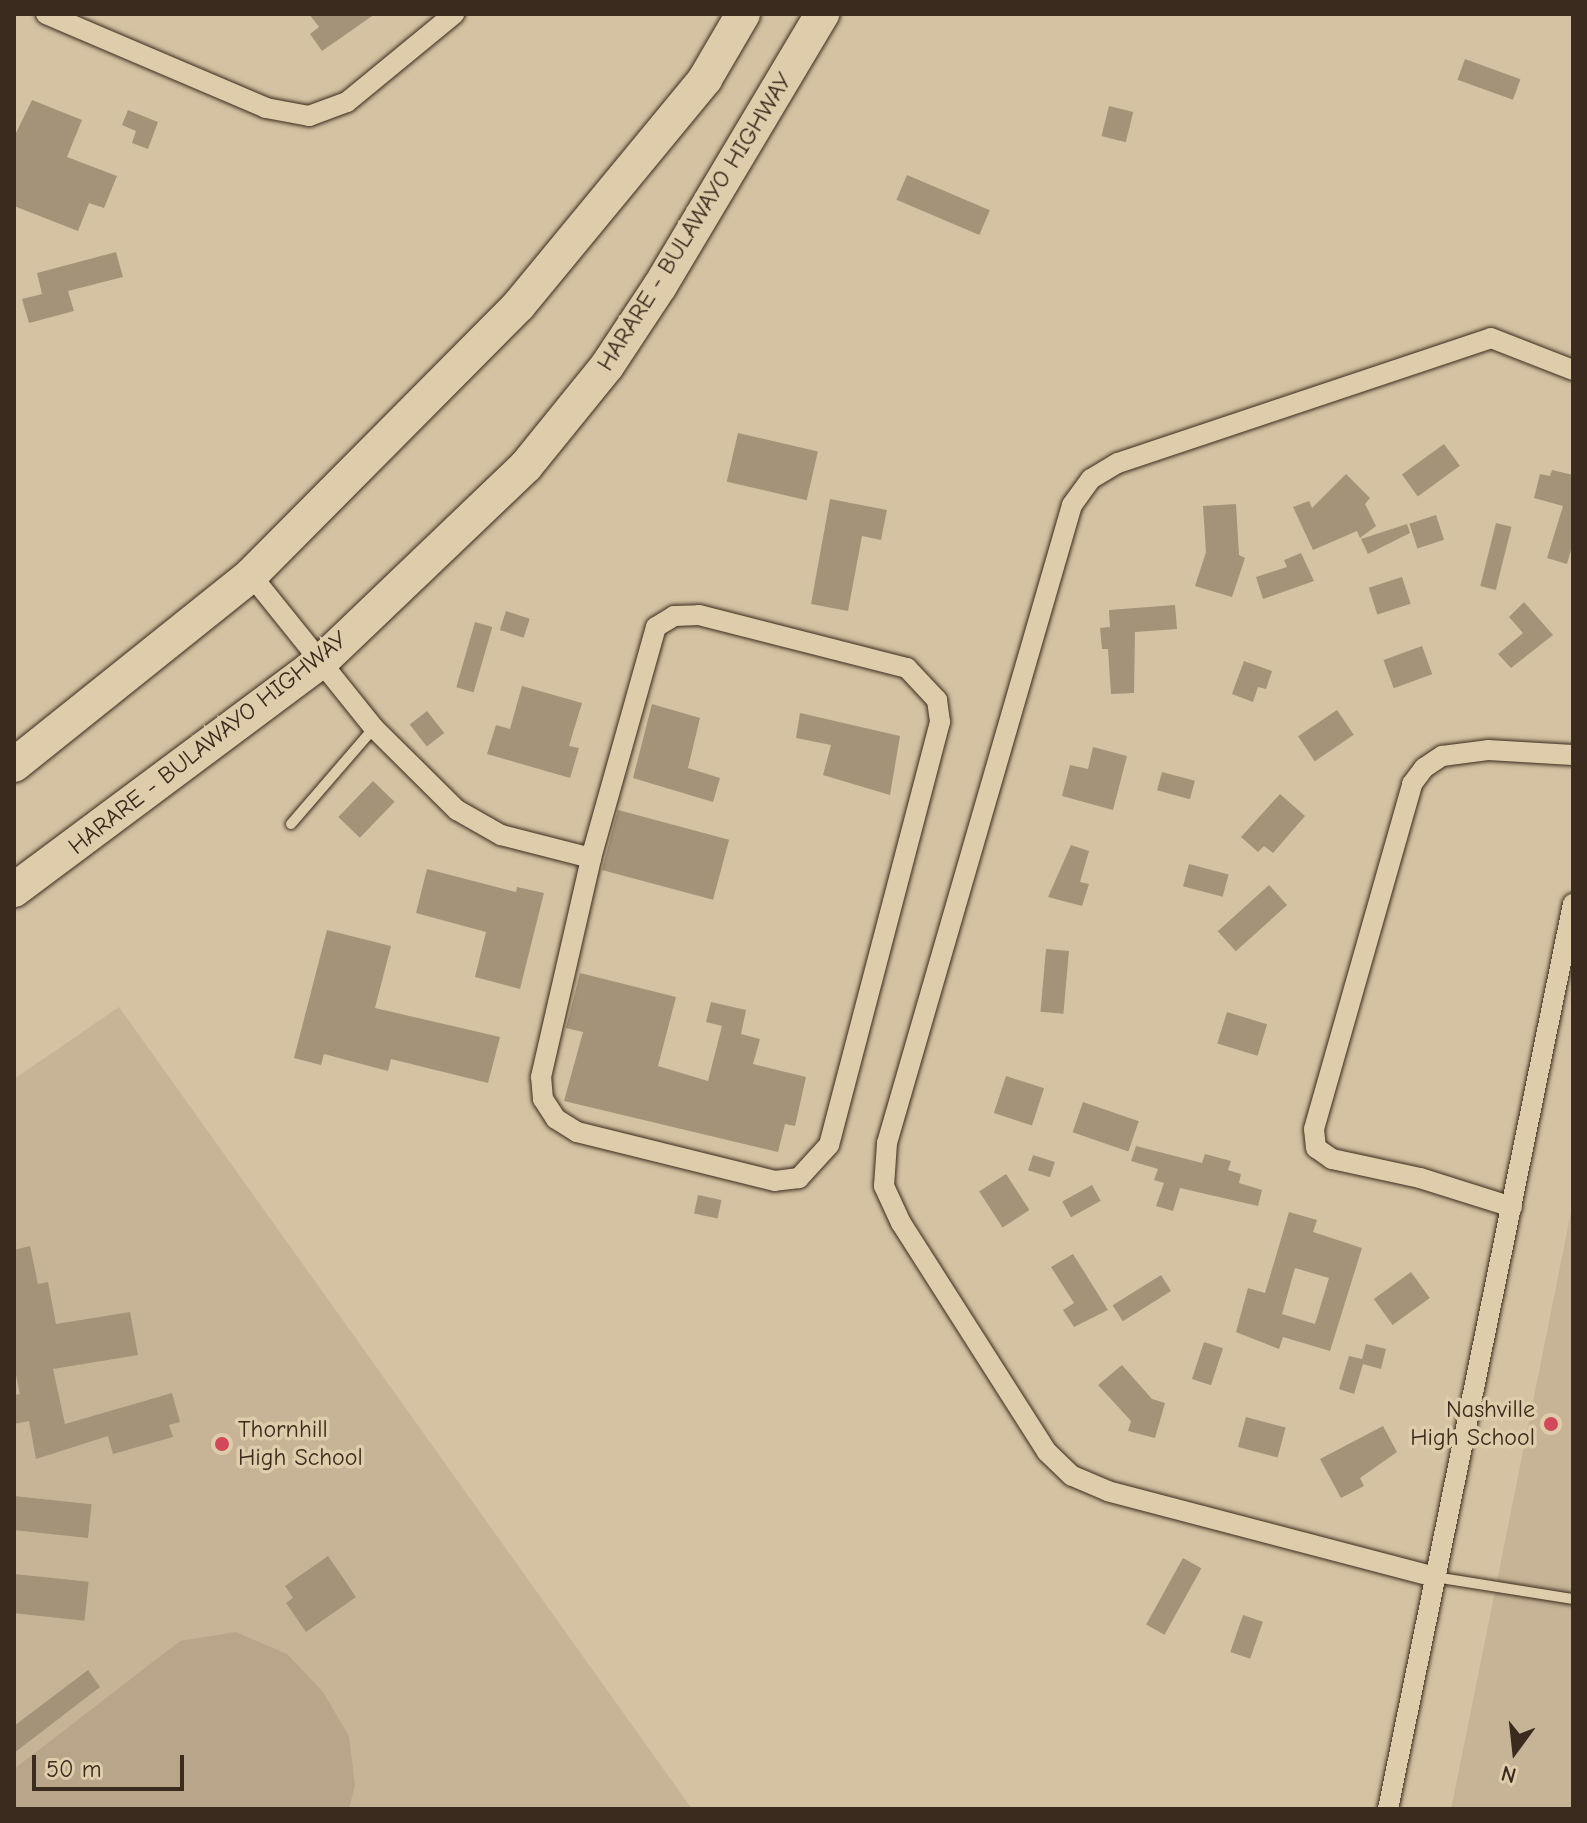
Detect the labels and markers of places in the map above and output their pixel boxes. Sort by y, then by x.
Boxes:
place label: Nashville High School [1410,1396,1535,1452]
marker: Nashville High School [1542,1415,1560,1433]
place label: Thornhill High School [238,1416,363,1472]
marker: Thornhill High School [213,1435,231,1453]

